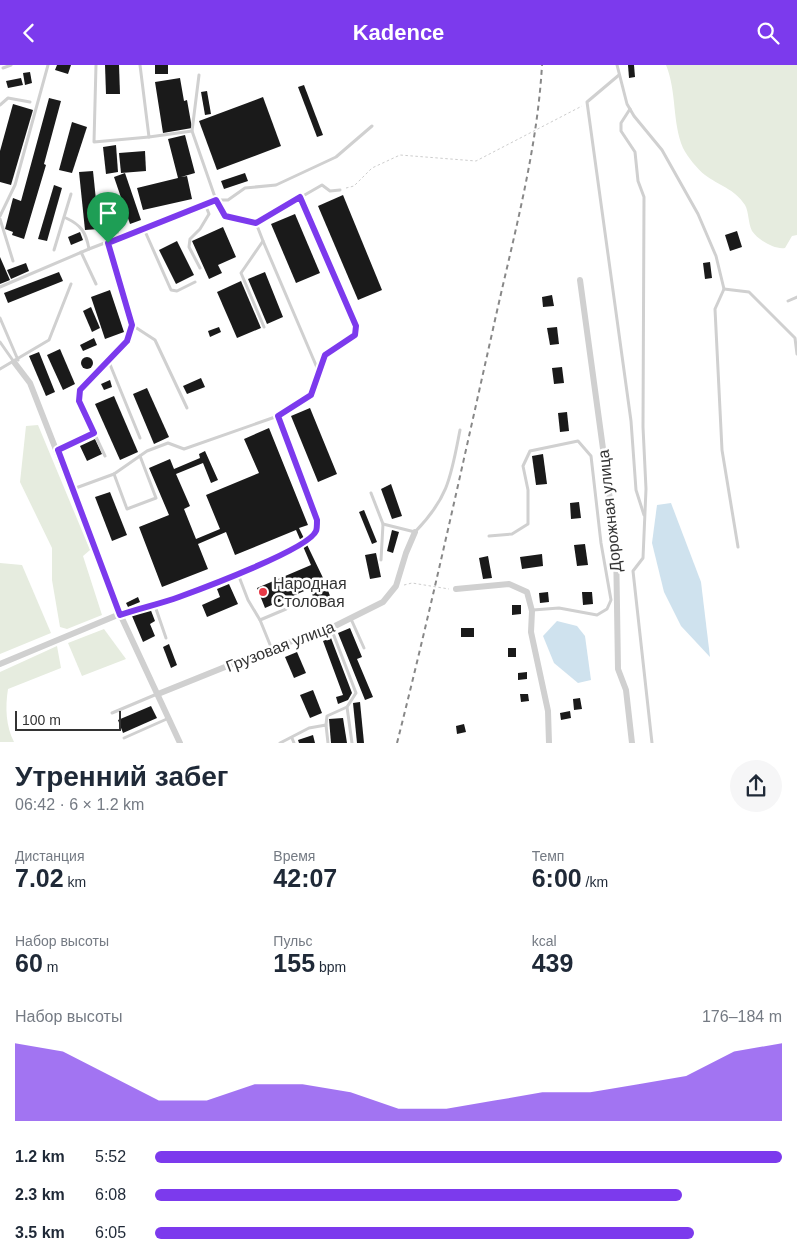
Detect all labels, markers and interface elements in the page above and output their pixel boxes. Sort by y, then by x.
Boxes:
icon: back [15,19,43,47]
icon: search [754,19,782,47]
text: Kadence [353,20,444,45]
pin [87,192,129,243]
icon: arrive [94,199,122,227]
street label: Дорожная улица [595,449,624,573]
place label: Народная Столовая [273,575,347,610]
marker: Народная Столовая [257,586,269,598]
street label: Грузовая улица [224,618,337,675]
scale bar [15,707,121,731]
text: 100 m [22,712,61,728]
button: share [730,760,782,812]
text: Утренний забег [15,761,229,792]
text: 06:42 · 6 × 1.2 km [15,796,144,813]
text: Дистанция [15,848,85,864]
text: Время [273,848,315,864]
text: Темп [532,848,564,864]
text: 7.02 [15,864,64,892]
text: 42:07 [273,864,337,892]
text: 6:00 [532,864,582,892]
text: km [64,874,86,890]
text: /km [582,874,608,890]
text: Набор высоты [15,933,109,949]
text: Пульс [273,933,313,949]
text: kcal [532,933,557,949]
text: 60 [15,949,43,977]
text: 155 [273,949,315,977]
text: 439 [532,949,573,977]
text: m [43,959,58,975]
text: bpm [315,959,346,975]
text: Набор высоты [15,1008,122,1025]
text: 176–184 m [702,1008,782,1025]
text: 1.2 km [15,1148,65,1165]
text: 5:52 [95,1148,126,1165]
text: 2.3 km [15,1186,65,1203]
text: 6:08 [95,1186,126,1203]
text: 3.5 km [15,1224,65,1241]
text: 6:05 [95,1224,126,1241]

